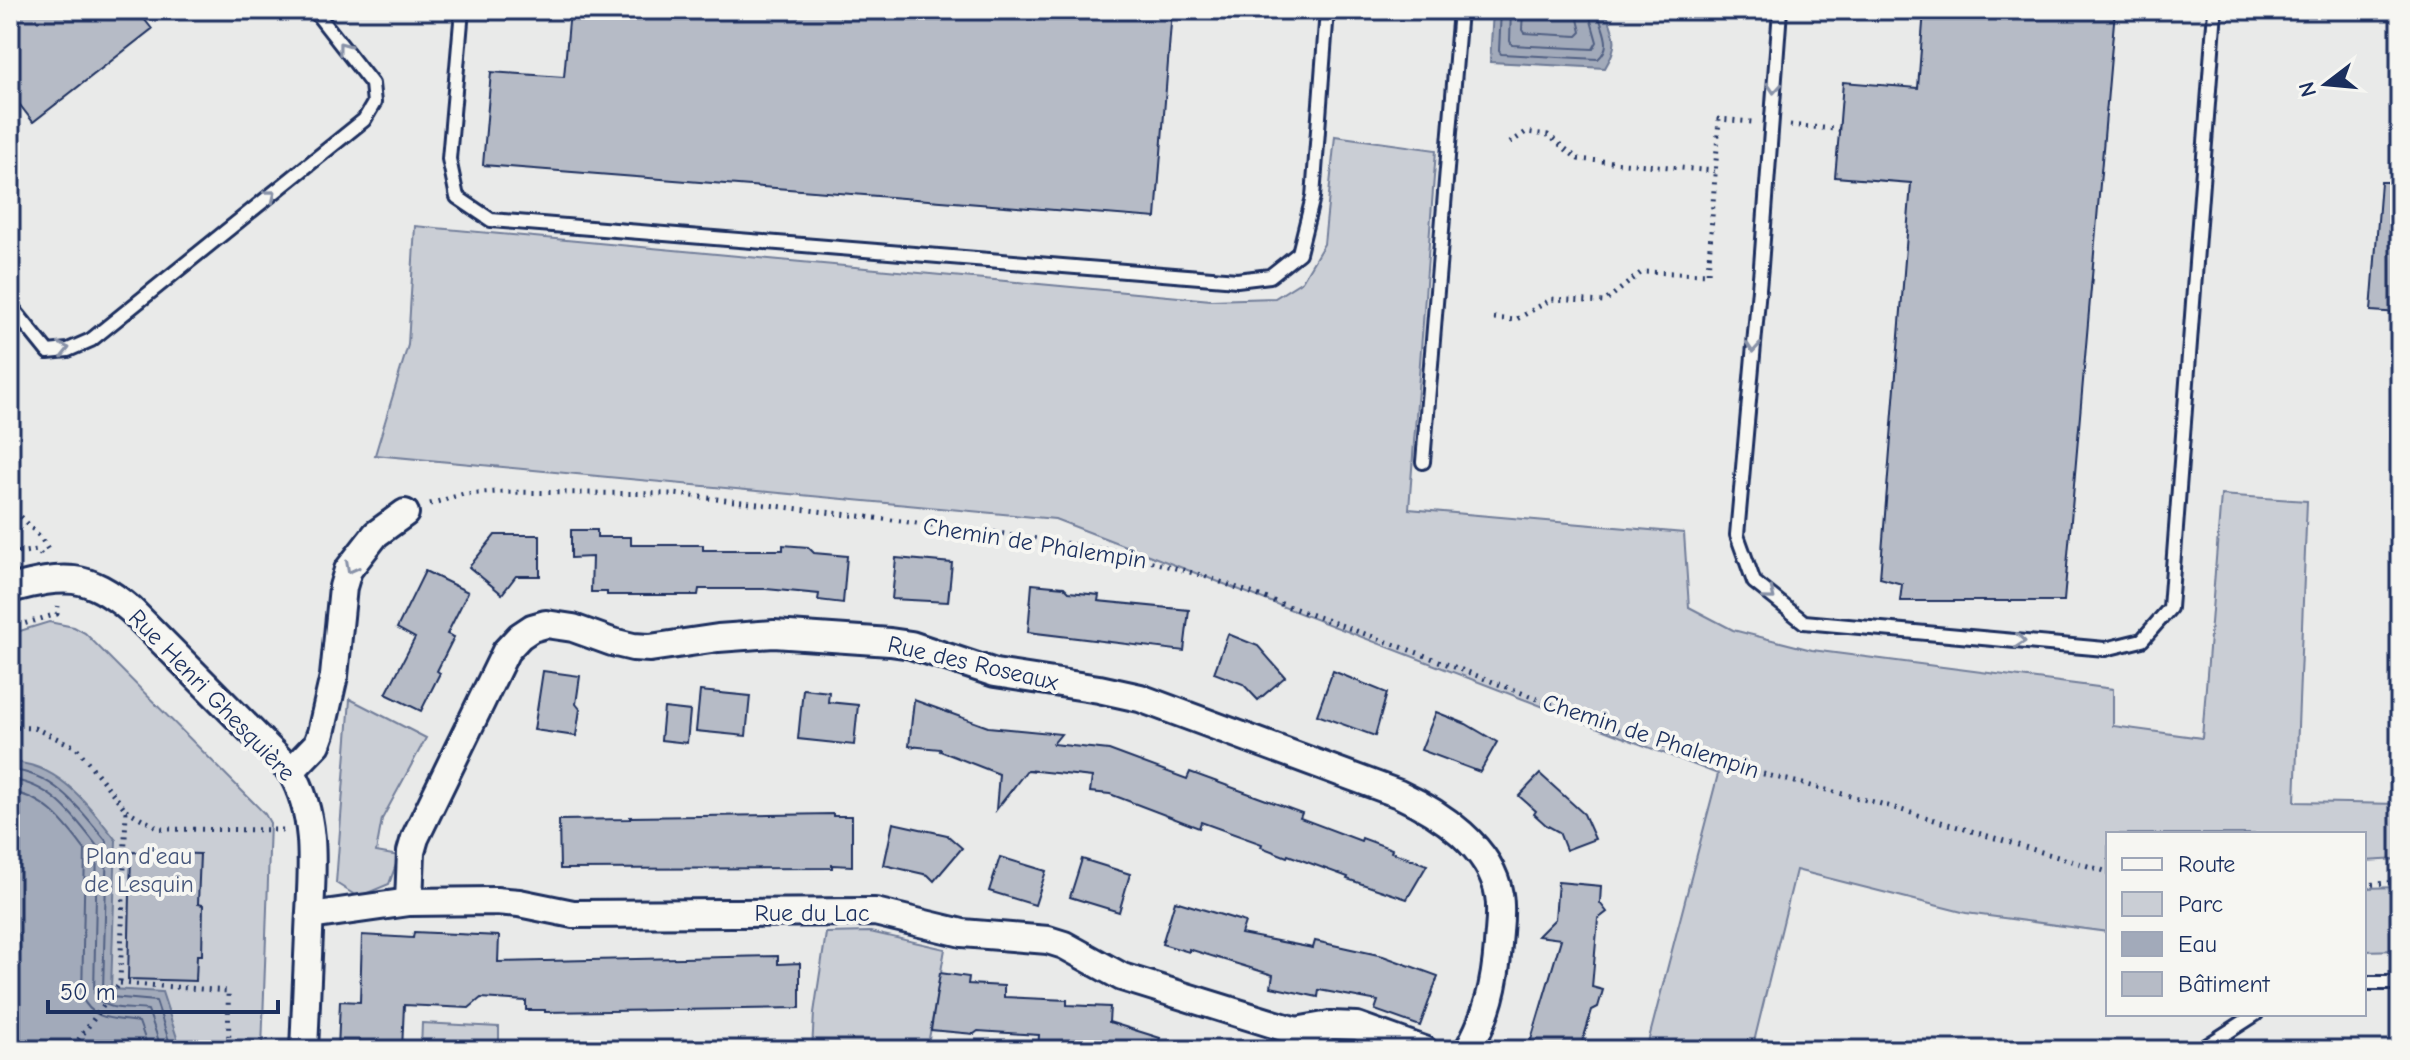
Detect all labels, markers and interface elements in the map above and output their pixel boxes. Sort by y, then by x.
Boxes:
one-way arrow [339,41,353,56]
north arrow [2286,44,2366,124]
text: N [2293,79,2322,100]
one-way arrow [1766,82,1783,95]
one-way arrow [262,190,277,204]
one-way arrow [57,341,71,358]
one-way arrow [1745,341,1762,354]
street label: Chemin de Phalempin [921,511,1149,575]
one-way arrow [346,560,361,574]
one-way arrow [1761,586,1776,600]
street label: Rue Henri Ghesquière [123,603,301,787]
street label: Rue des Roseaux [885,630,1061,696]
one-way arrow [2014,632,2027,649]
street label: Chemin de Phalempin [1539,688,1763,784]
legend [2106,832,2366,1016]
park label: Plan d'eau de Lesquin [84,842,194,898]
text: Route [2178,850,2235,878]
text: Parc [2178,890,2223,918]
street label: Rue du Lac [754,899,870,927]
text: Eau [2178,930,2217,958]
scale bar [48,964,278,1014]
text: Bâtiment [2178,970,2271,998]
text: 50 m [60,978,116,1006]

